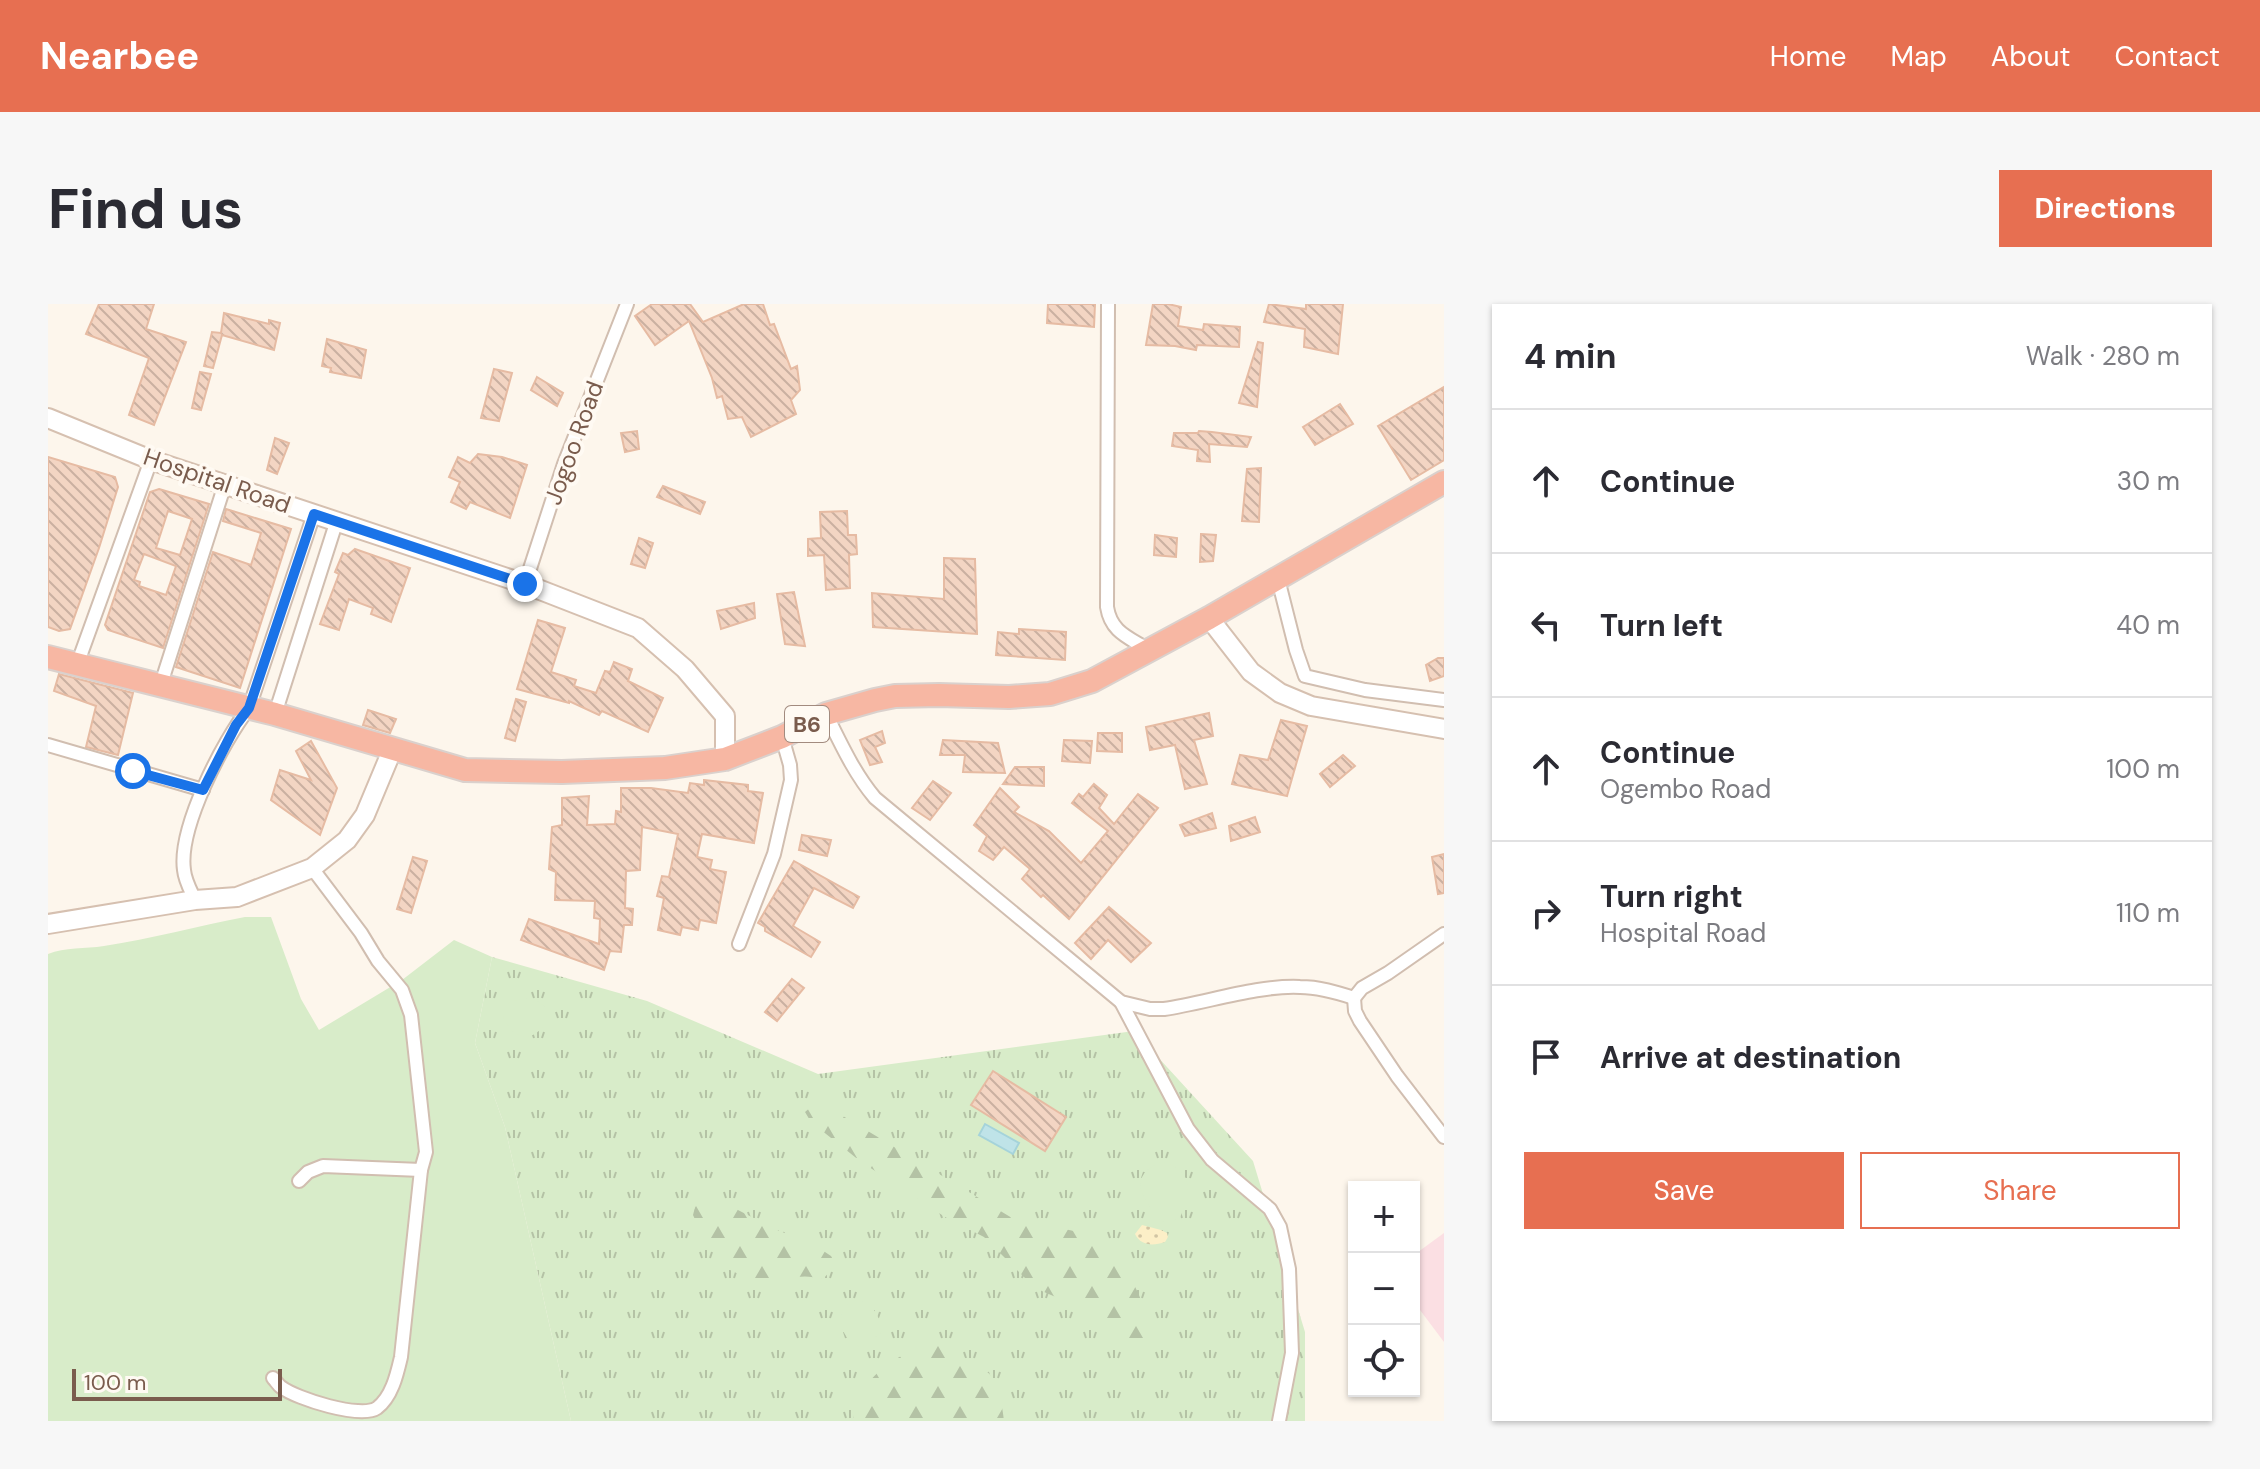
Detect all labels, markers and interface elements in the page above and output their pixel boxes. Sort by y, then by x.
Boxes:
text: Nearbee [40,31,199,81]
text: Home [1770,38,1846,75]
text: Map [1890,38,1947,75]
text: About [1991,38,2070,75]
text: Contact [2114,38,2220,75]
button: Directions [1999,170,2212,247]
text: Find us [48,172,243,245]
text: 4 min [1524,334,1616,379]
text: Walk · 280 m [2026,339,2180,373]
street label: Jogoo Road [537,377,610,509]
street label: Hospital Road [140,441,295,520]
icon: ahead [1524,459,1568,503]
text: Continue [1600,462,1735,501]
text: 30 m [2117,464,2180,498]
route end [507,566,543,602]
icon: left [1524,603,1568,647]
text: Turn left [1600,606,1723,645]
text: 40 m [2116,608,2180,642]
road number: B6 [785,706,829,742]
text: Continue [1600,733,1735,772]
icon: ahead [1524,747,1568,791]
text: 100 m [2106,752,2180,786]
route start [115,753,151,789]
text: Ogembo Road [1600,772,1771,806]
text: Turn right [1600,877,1743,916]
icon: right [1524,891,1568,935]
text: 110 m [2116,896,2180,930]
text: Hospital Road [1600,916,1766,950]
icon: arrive [1524,1035,1568,1079]
text: Arrive at destination [1600,1038,1901,1077]
button: Save [1524,1152,1844,1229]
button: Share [1860,1152,2180,1229]
map controls [1348,1181,1420,1397]
button: + [1348,1181,1420,1253]
button: − [1348,1253,1420,1325]
button: locate [1348,1325,1420,1397]
scale bar [72,1365,282,1401]
text: 100 m [84,1368,146,1397]

